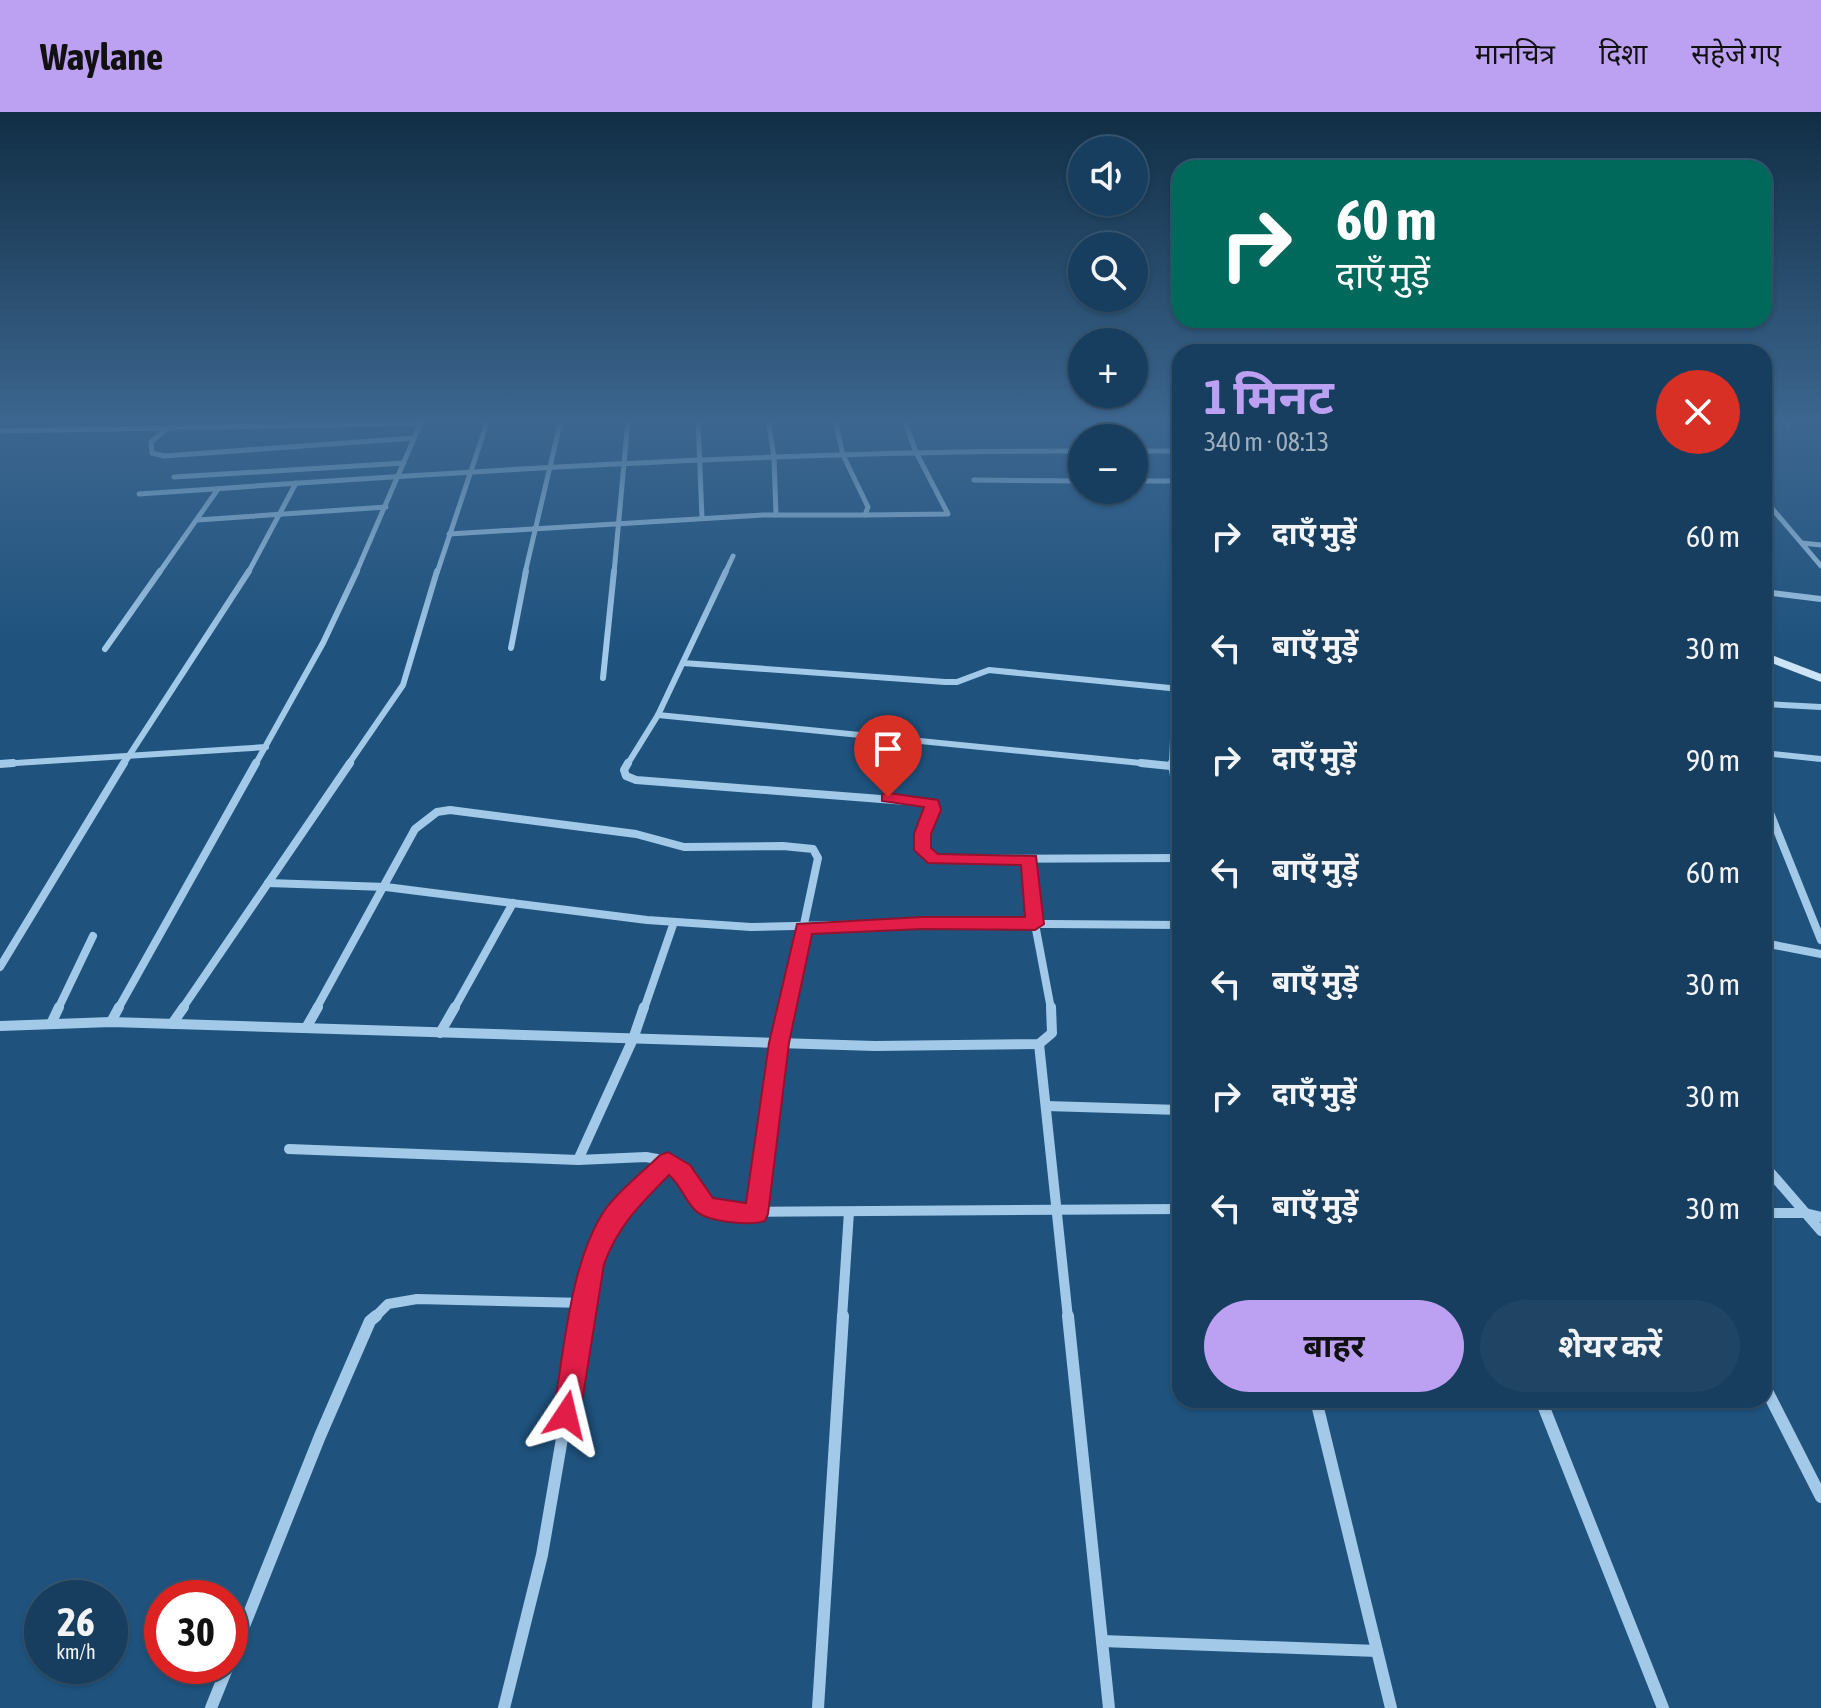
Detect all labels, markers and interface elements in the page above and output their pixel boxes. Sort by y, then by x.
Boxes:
text: Waylane [40,35,163,78]
text: मानचित्र [1475,38,1555,70]
text: दिशा [1599,38,1647,70]
text: सहेजे गए [1691,38,1781,70]
map controls [1068,136,1148,504]
button: sound [1068,136,1148,216]
text: 60 m [1336,188,1437,252]
icon: right [1204,192,1308,296]
button: search [1068,232,1148,312]
text: दाएँ मुड़ें [1336,254,1430,296]
button: + [1068,328,1148,408]
text: 1 मिनट [1204,369,1334,424]
button: close [1656,370,1740,454]
button: − [1068,424,1148,504]
text: 340 m · 08:13 [1204,427,1329,457]
icon: right [1204,514,1248,558]
text: दाएँ मुड़ें [1272,516,1357,550]
text: 60 m [1686,519,1740,553]
icon: left [1204,626,1248,670]
text: बाएँ मुड़ें [1272,628,1358,662]
text: 30 m [1686,631,1740,665]
pin [854,715,922,797]
icon: arrive [866,727,910,771]
icon: right [1204,738,1248,782]
text: दाएँ मुड़ें [1272,740,1357,774]
text: 90 m [1686,743,1740,777]
icon: left [1204,850,1248,894]
text: बाएँ मुड़ें [1272,852,1358,886]
text: 60 m [1686,855,1740,889]
icon: left [1204,962,1248,1006]
text: बाएँ मुड़ें [1272,964,1358,998]
text: 30 m [1686,967,1740,1001]
icon: right [1204,1074,1248,1118]
text: दाएँ मुड़ें [1272,1076,1357,1110]
text: 30 m [1686,1079,1740,1113]
icon: left [1204,1186,1248,1230]
text: बाएँ मुड़ें [1272,1188,1358,1222]
text: 30 m [1686,1191,1740,1225]
button: बाहर [1204,1300,1464,1392]
button: शेयर करें [1480,1300,1740,1392]
position arrow [524,1373,608,1457]
speed limit sign: 30 [144,1580,248,1684]
text: 26 [57,1599,95,1644]
text: km/h [56,1640,96,1663]

